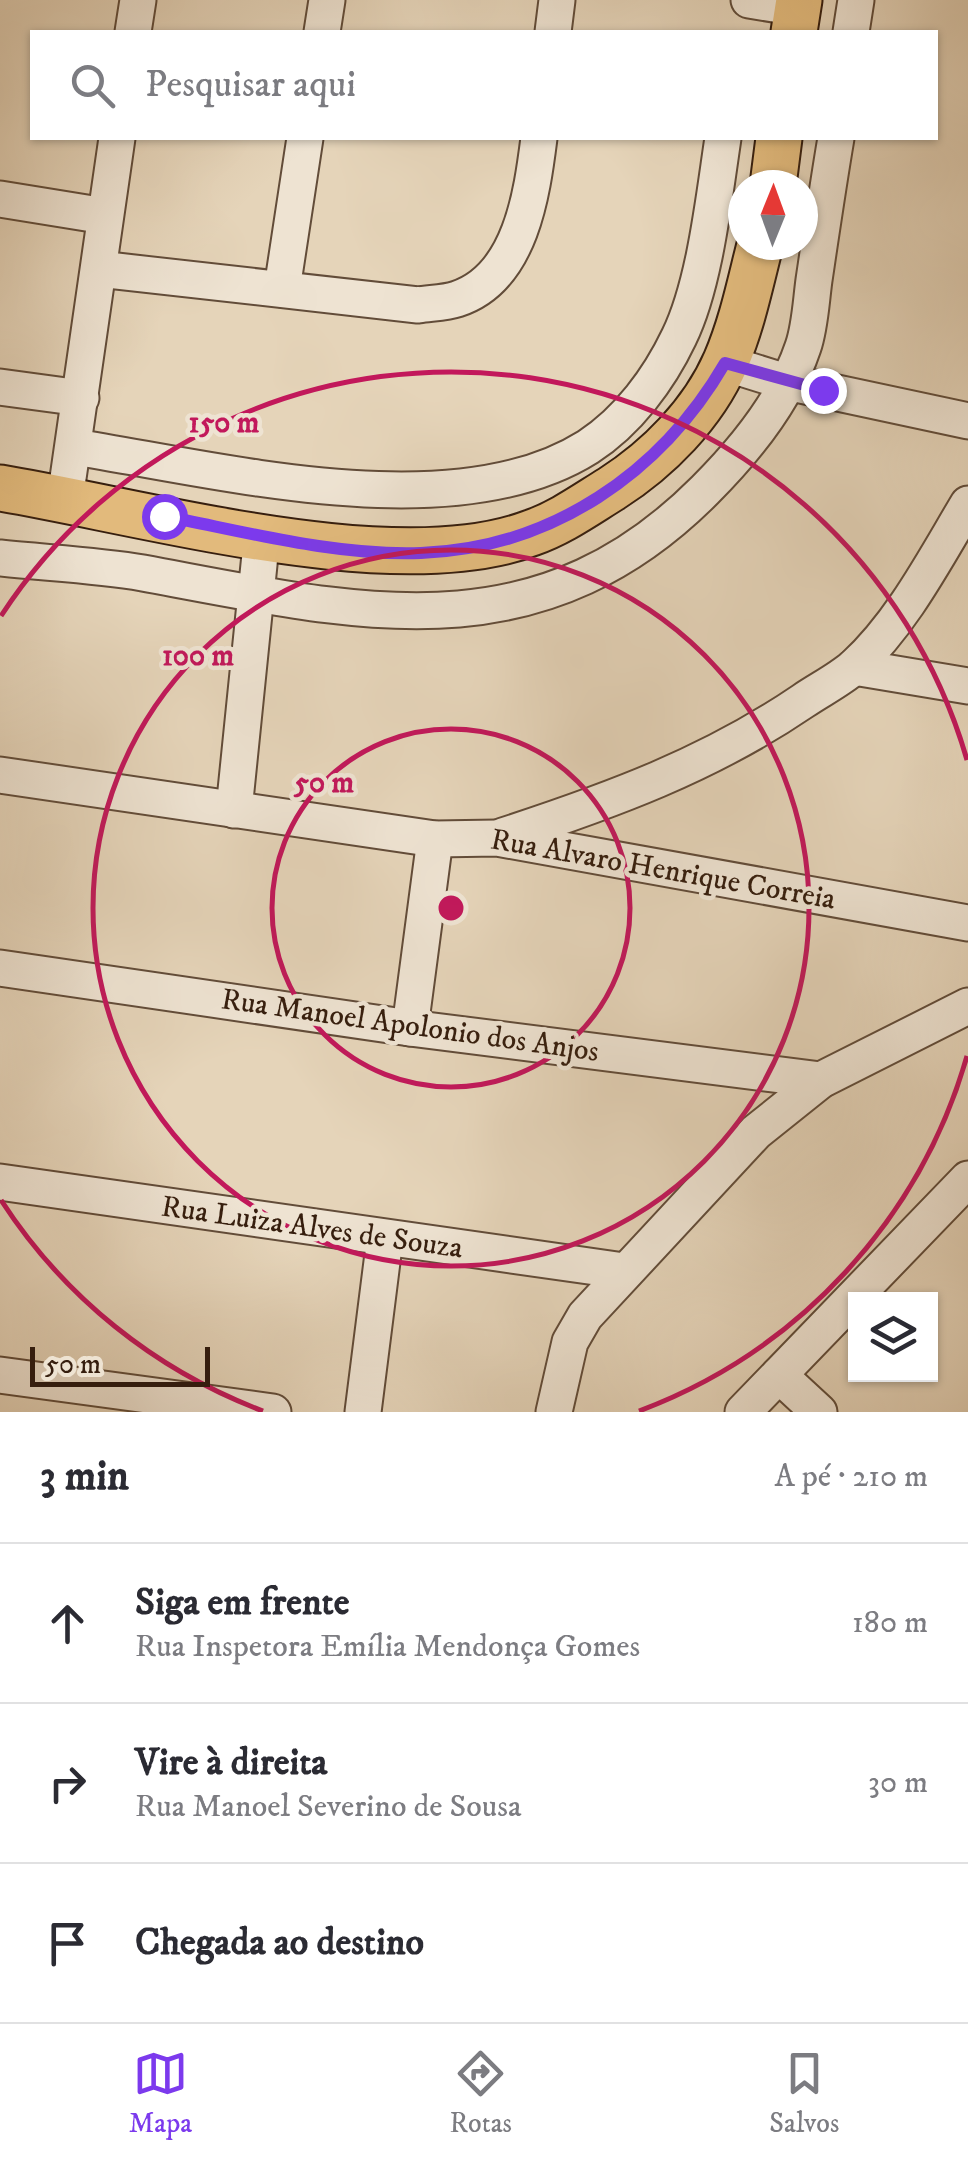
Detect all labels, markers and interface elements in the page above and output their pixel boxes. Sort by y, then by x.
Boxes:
search box [30,30,938,140]
icon: search [65,58,120,113]
text: Pesquisar aqui [145,61,356,109]
north arrow [728,170,818,260]
route end [801,368,847,414]
text: 150 m [189,405,260,442]
route start [142,494,188,540]
text: 100 m [162,638,235,675]
text: 50 m [293,765,354,802]
street label: Rua Alvaro Henrique Correia [488,821,838,919]
centre of rings [433,890,469,926]
street label: Rua Manoel Apolonio dos Anjos [219,981,601,1071]
street label: Rua Luiza Alves de Souza [159,1189,465,1268]
map controls [848,1292,938,1382]
button: layers [848,1292,938,1382]
scale bar [30,1342,210,1386]
text: 50 m [45,1347,101,1382]
text: 3 min [40,1451,129,1503]
text: A pé · 210 m [775,1457,928,1497]
text: Siga em frente [135,1579,349,1627]
icon: ahead [40,1596,95,1651]
text: 180 m [852,1603,928,1643]
text: Rua Inspetora Emília Mendonça Gomes [135,1627,640,1667]
text: Vire à direita [135,1739,327,1787]
icon: right [40,1756,95,1811]
text: 30 m [868,1763,928,1803]
text: Rua Manoel Severino de Sousa [135,1787,522,1827]
icon: arrive [40,1916,95,1971]
text: Chegada ao destino [135,1919,424,1967]
tab: Mapa [129,2046,192,2141]
tab: Rotas [450,2046,512,2141]
tab: Salvos [769,2046,839,2141]

